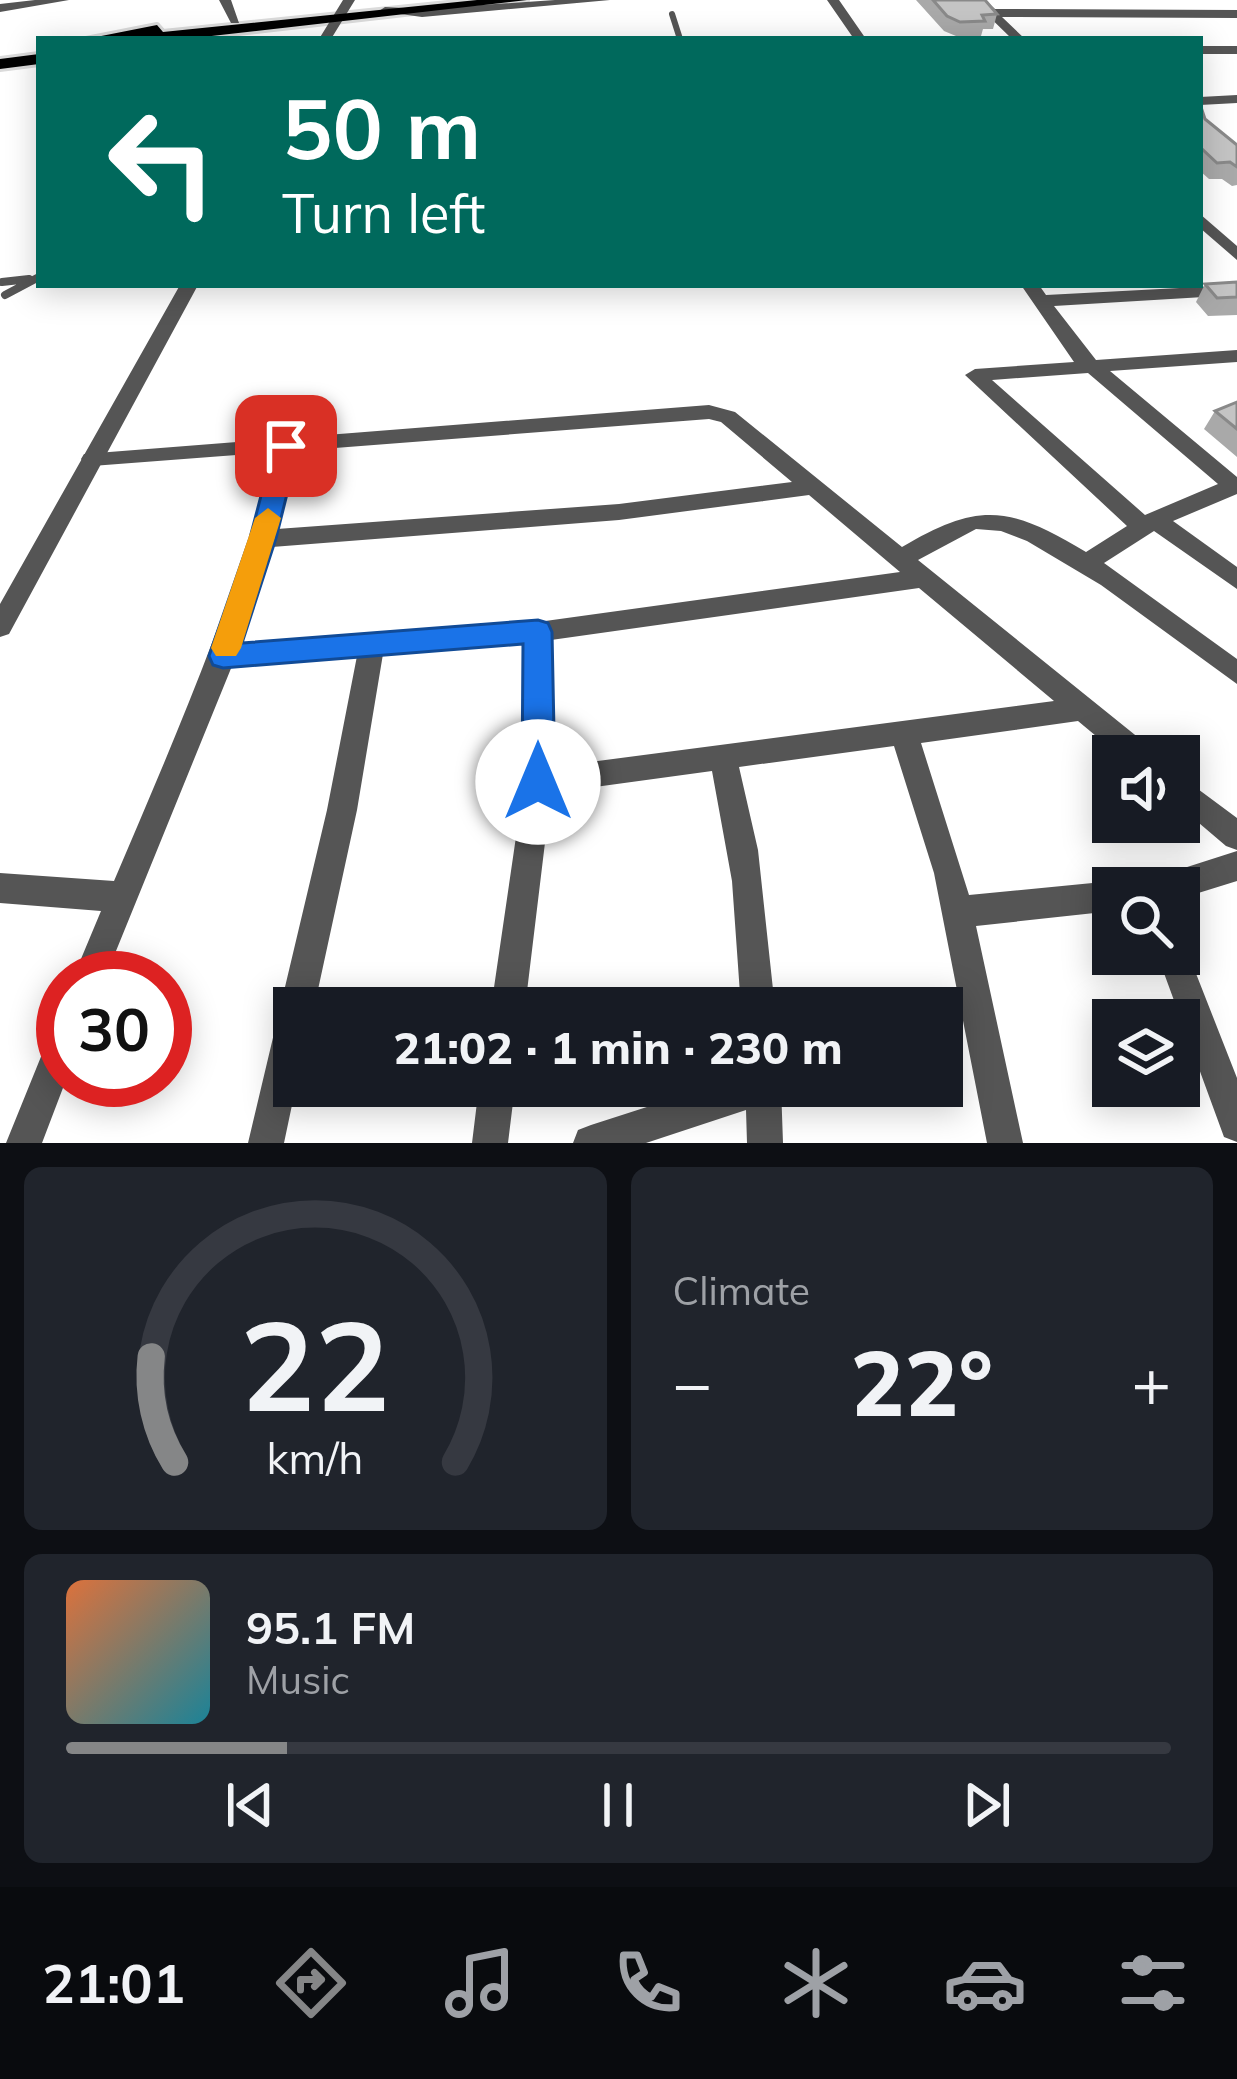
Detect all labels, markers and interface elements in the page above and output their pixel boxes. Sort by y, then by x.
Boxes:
text: 50 m [282,75,481,180]
icon: left [84,84,240,240]
text: Turn left [282,179,485,247]
pin [235,395,337,497]
icon: arrive [253,413,319,479]
position arrow [475,719,601,845]
map controls [1092,735,1200,1107]
button: sound [1092,735,1200,843]
button: search [1092,867,1200,975]
speed limit sign: 30 [36,951,192,1107]
button: layers [1092,999,1200,1107]
text: 21:02 · 1 min · 230 m [393,1019,843,1075]
text: Climate [673,1266,810,1315]
text: 22 [240,1286,390,1442]
text: 22° [850,1326,993,1439]
text: − [673,1341,712,1424]
text: + [1131,1341,1171,1424]
text: km/h [267,1430,364,1484]
text: 95.1 FM [246,1599,415,1655]
text: Music [246,1655,350,1704]
icon: previous [217,1772,283,1838]
icon: pause [585,1772,651,1838]
icon: next [954,1772,1020,1838]
icon: directions [269,1941,353,2025]
icon: music [438,1941,522,2025]
icon: phone [606,1941,690,2025]
icon: climate [774,1941,858,2025]
icon: car [943,1941,1027,2025]
icon: filters [1111,1941,1195,2025]
text: 21:01 [42,1949,185,2017]

